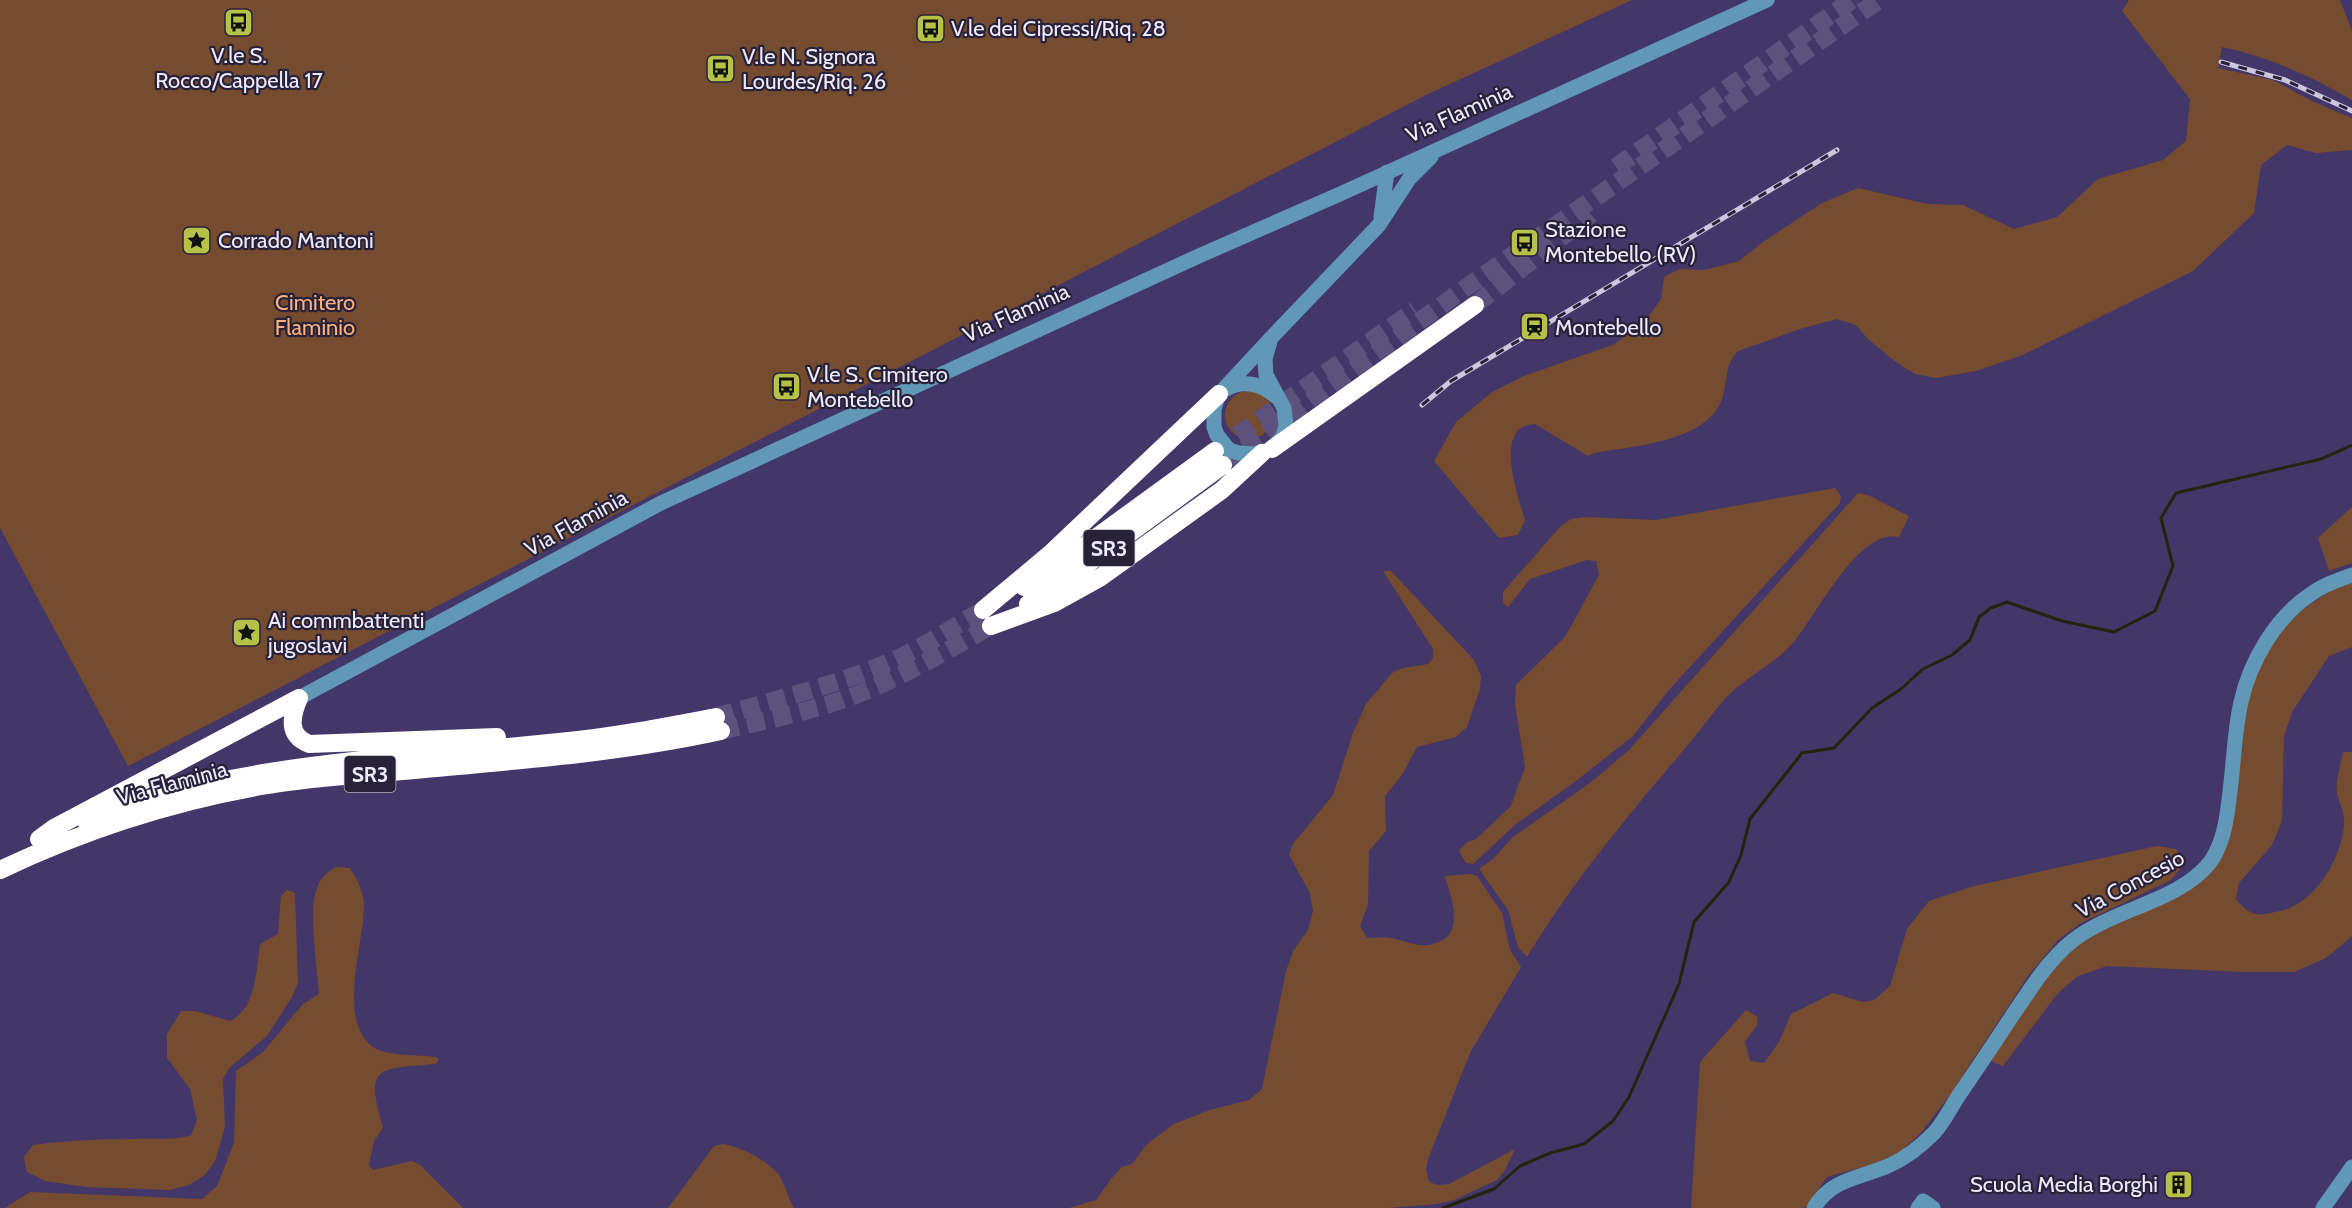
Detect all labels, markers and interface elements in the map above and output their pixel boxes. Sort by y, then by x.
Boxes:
bus stop icon: V.le S. Rocco/Cappella 17 [223,7,255,39]
bus stop icon: V.le dei Cipressi/Riq. 28 [914,12,946,44]
place label: V.le dei Cipressi/Riq. 28 [951,15,1166,42]
place label: V.le S. Rocco/Cappella 17 [155,42,323,94]
place label: V.le N. Signora Lourdes/Riq. 26 [742,43,886,95]
bus stop icon: V.le N. Signora Lourdes/Riq. 26 [705,53,737,85]
street label: Via Flaminia [1402,77,1517,148]
place label: Stazione Montebello (RV) [1545,216,1696,268]
place icon: Corrado Mantoni [181,224,213,256]
bus stop icon: Stazione Montebello (RV) [1508,226,1540,258]
place label: Corrado Mantoni [218,227,374,254]
street label: Via Flaminia [959,277,1074,348]
park label: Cimitero Flaminio [275,289,355,341]
station icon: Montebello [1518,311,1550,343]
place label: Montebello [1555,314,1661,341]
place label: V.le S. Cimitero Montebello [807,361,948,413]
bus stop icon: V.le S. Cimitero Montebello [770,371,802,403]
street label: Via Flaminia [520,484,632,562]
road number: SR3 [1084,530,1134,566]
place label: Ai commbattenti jugoslavi [267,607,424,659]
place icon: Ai commbattenti jugoslavi [231,617,263,649]
street label: Via Flaminia [114,755,231,811]
road number: SR3 [344,756,395,792]
street label: Via Concesio [2071,844,2189,924]
building icon: Scuola Media Borghi [2163,1168,2195,1200]
place label: Scuola Media Borghi [1970,1171,2158,1198]

